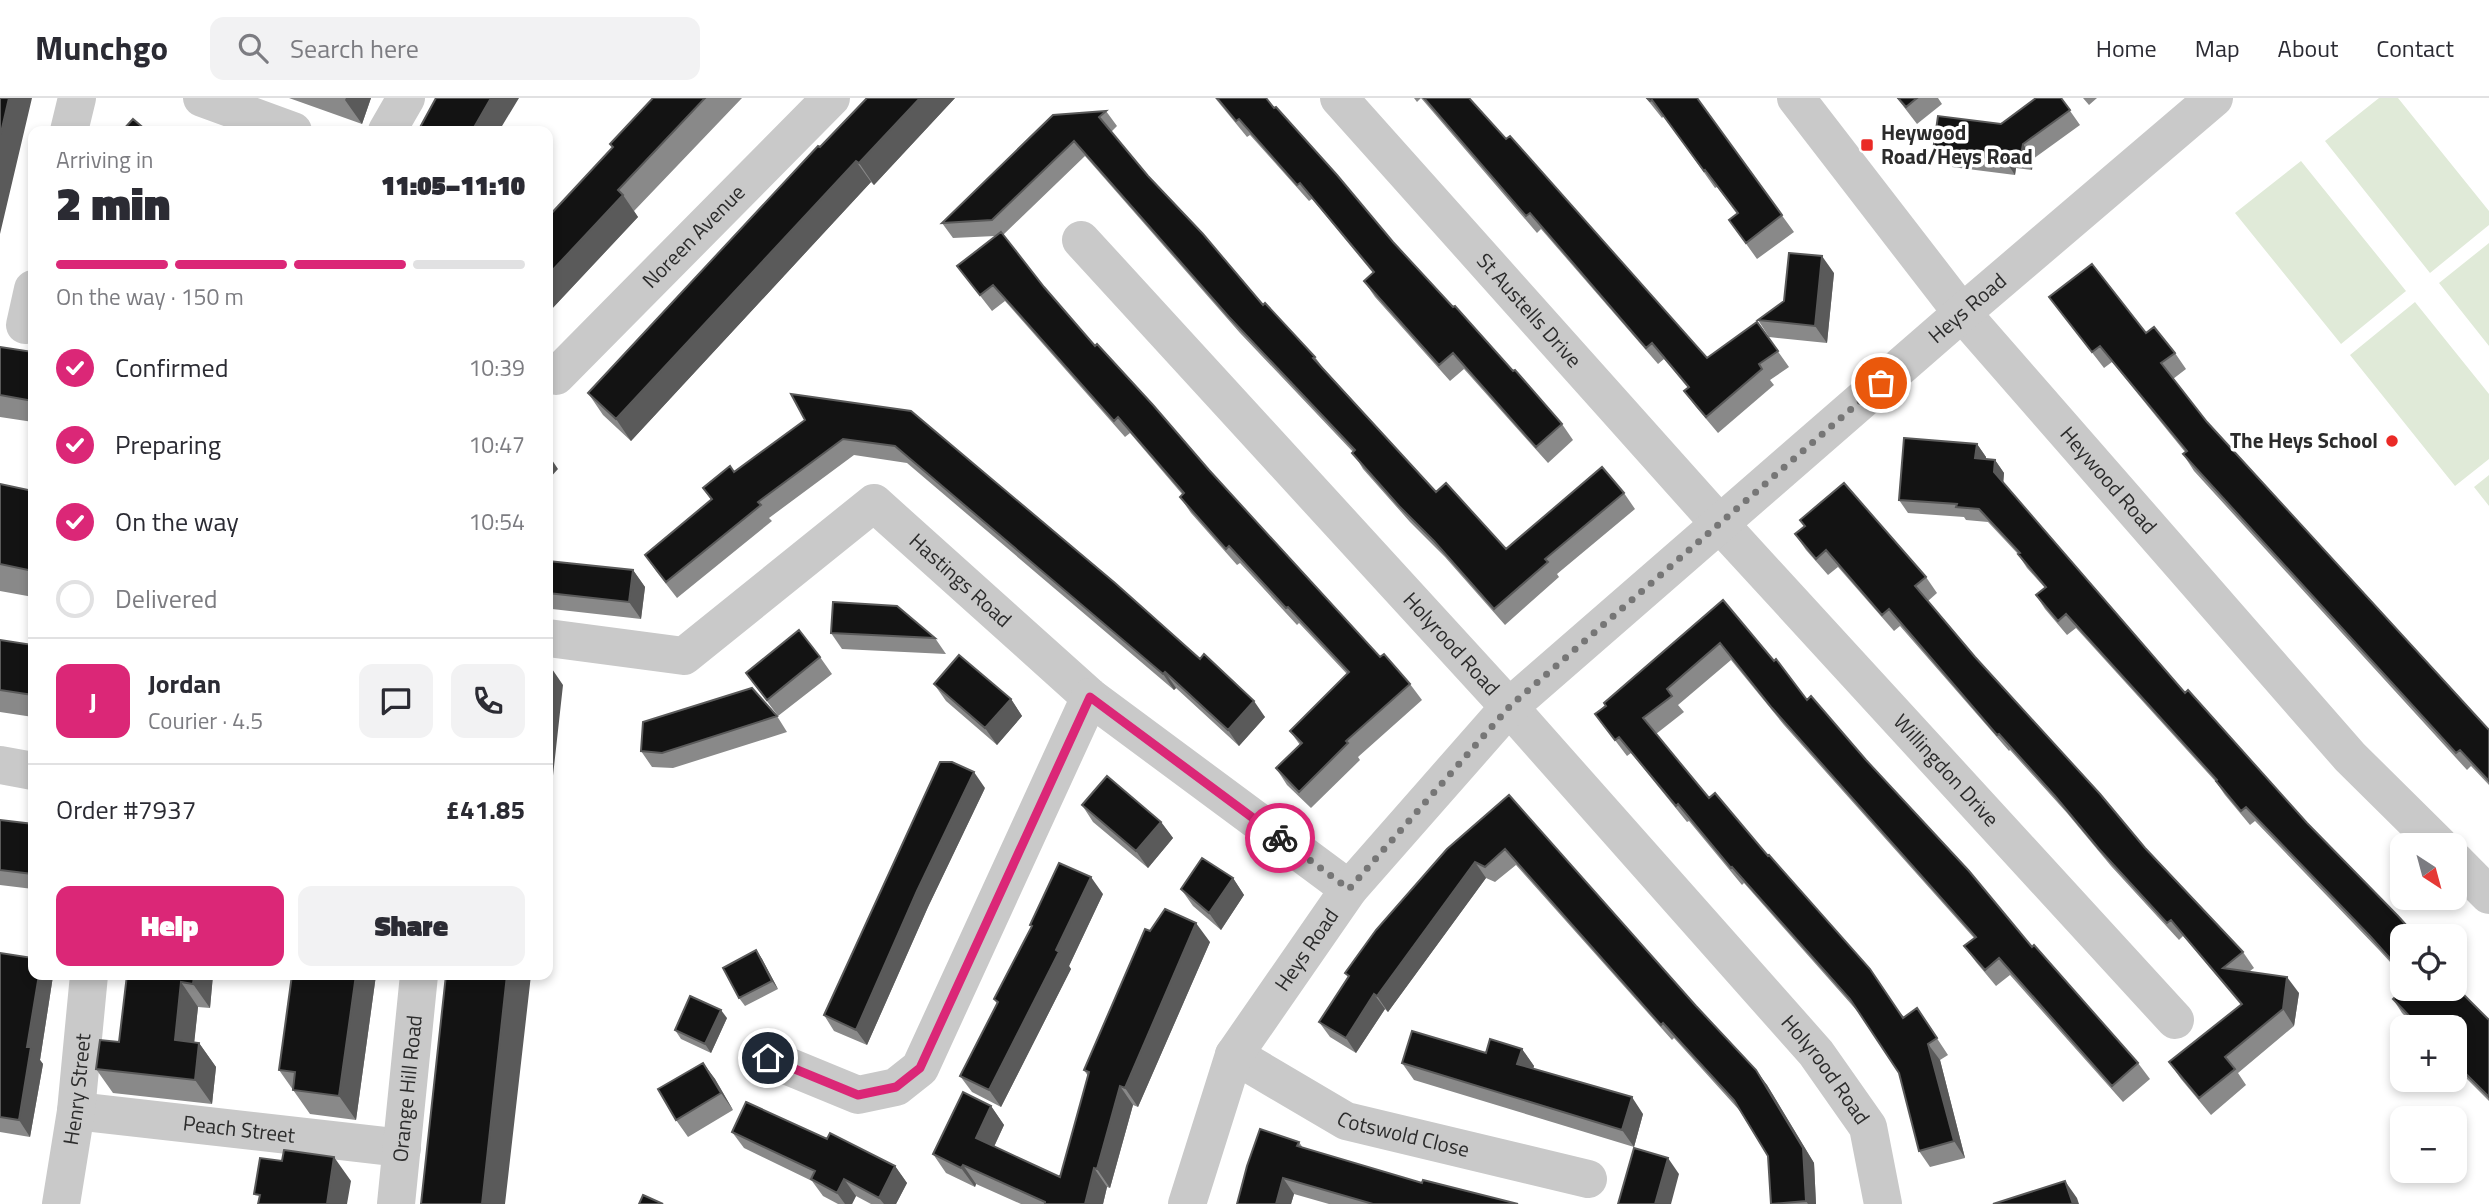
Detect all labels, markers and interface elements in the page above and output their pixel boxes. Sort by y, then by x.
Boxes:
search box [210,17,700,80]
text: Munchgo [35,23,168,73]
icon: search [234,29,272,67]
text: Search here [290,29,419,68]
text: Home [2096,30,2157,66]
text: Map [2195,30,2240,66]
text: About [2278,30,2338,66]
text: Contact [2376,30,2454,66]
place label: Heywood Road/Heys Road [1881,116,2033,172]
marker: Heywood Road/Heys Road [1859,137,1875,153]
text: Arriving in [56,142,153,177]
text: 11:05–11:10 [381,166,525,205]
text: 2 min [56,168,170,238]
street label: Noreen Avenue [634,177,752,295]
street label: St Austells Drive [1470,245,1590,374]
street label: Heys Road [1921,265,2013,351]
text: On the way · 150 m [56,279,244,314]
text: Confirmed [115,348,229,387]
icon: check [56,349,94,387]
text: 10:39 [468,350,525,385]
pin [1851,353,1911,413]
icon: bag [1862,364,1900,402]
street label: Heywood Road [2053,419,2165,541]
place label: The Heys School [2230,424,2378,456]
text: Preparing [115,425,221,464]
icon: check [56,426,94,464]
text: 10:47 [468,427,525,462]
marker: The Heys School [2384,433,2400,449]
text: On the way [115,502,239,541]
icon: check [56,503,94,541]
text: 10:54 [468,504,525,539]
street label: Hastings Road [902,525,1019,634]
text: Delivered [115,579,218,618]
street label: Holyrood Road [1396,584,1508,702]
text: Jordan [148,664,221,703]
button: chat [359,664,433,738]
button: phone [451,664,525,738]
text: J [89,682,97,721]
text: Courier · 4.5 [148,703,263,738]
street label: Willingdon Drive [1886,706,2007,834]
text: Order #7937 [56,790,196,829]
text: £41.85 [446,790,525,829]
courier [1245,803,1315,873]
icon: bike [1261,819,1299,857]
north arrow [2390,833,2468,910]
map controls [2390,833,2467,1183]
button: Help [56,886,284,966]
button: Share [298,886,525,966]
street label: Heys Road [1266,902,1346,997]
button: locate [2390,924,2467,1001]
street label: Holyrood Road [1774,1007,1878,1131]
street label: Orange Hill Road [383,1013,430,1164]
button: + [2390,1015,2467,1092]
pin [738,1028,798,1088]
street label: Henry Street [54,1031,98,1147]
icon: home [749,1039,787,1077]
street label: Cotswold Close [1331,1102,1473,1165]
street label: Peach Street [181,1106,298,1151]
button: − [2390,1106,2467,1183]

